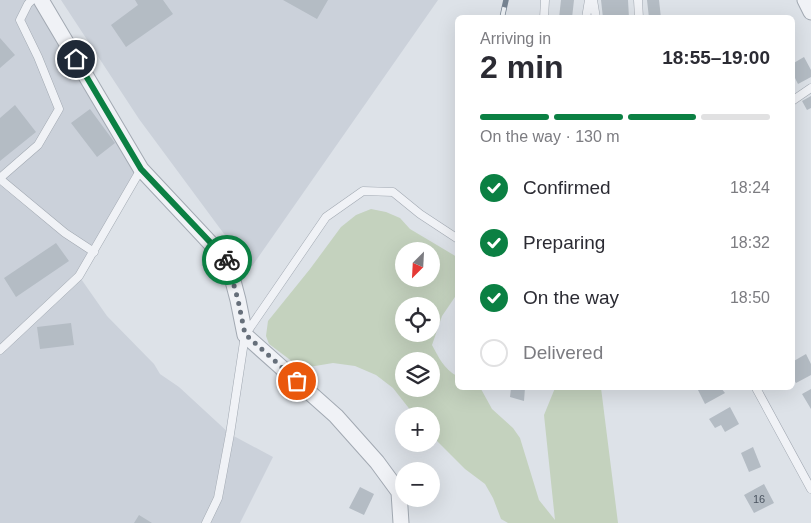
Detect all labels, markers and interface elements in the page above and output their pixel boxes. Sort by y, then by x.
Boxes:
text: Arriving in [480,30,551,47]
pin [55,38,97,80]
icon: home [62,45,90,73]
text: 18:55–19:00 [662,47,770,68]
text: 2 min [480,49,564,85]
text: On the way · 130 m [480,128,620,145]
icon: check [480,174,508,202]
text: Confirmed [523,177,611,198]
text: 18:24 [730,179,770,196]
icon: check [480,229,508,257]
text: Preparing [523,232,605,253]
text: 18:32 [730,234,770,251]
courier [202,235,252,285]
north arrow [395,242,440,288]
map controls [395,242,440,507]
icon: bike [213,246,241,274]
icon: check [480,284,508,312]
text: On the way [523,287,619,308]
text: 18:50 [730,289,770,306]
button: locate [395,297,440,342]
text: Delivered [523,342,603,363]
button: layers [395,352,440,397]
pin [276,360,318,402]
icon: bag [283,367,311,395]
button: + [395,407,440,452]
button: − [395,462,440,507]
house number: 16 [753,493,765,505]

